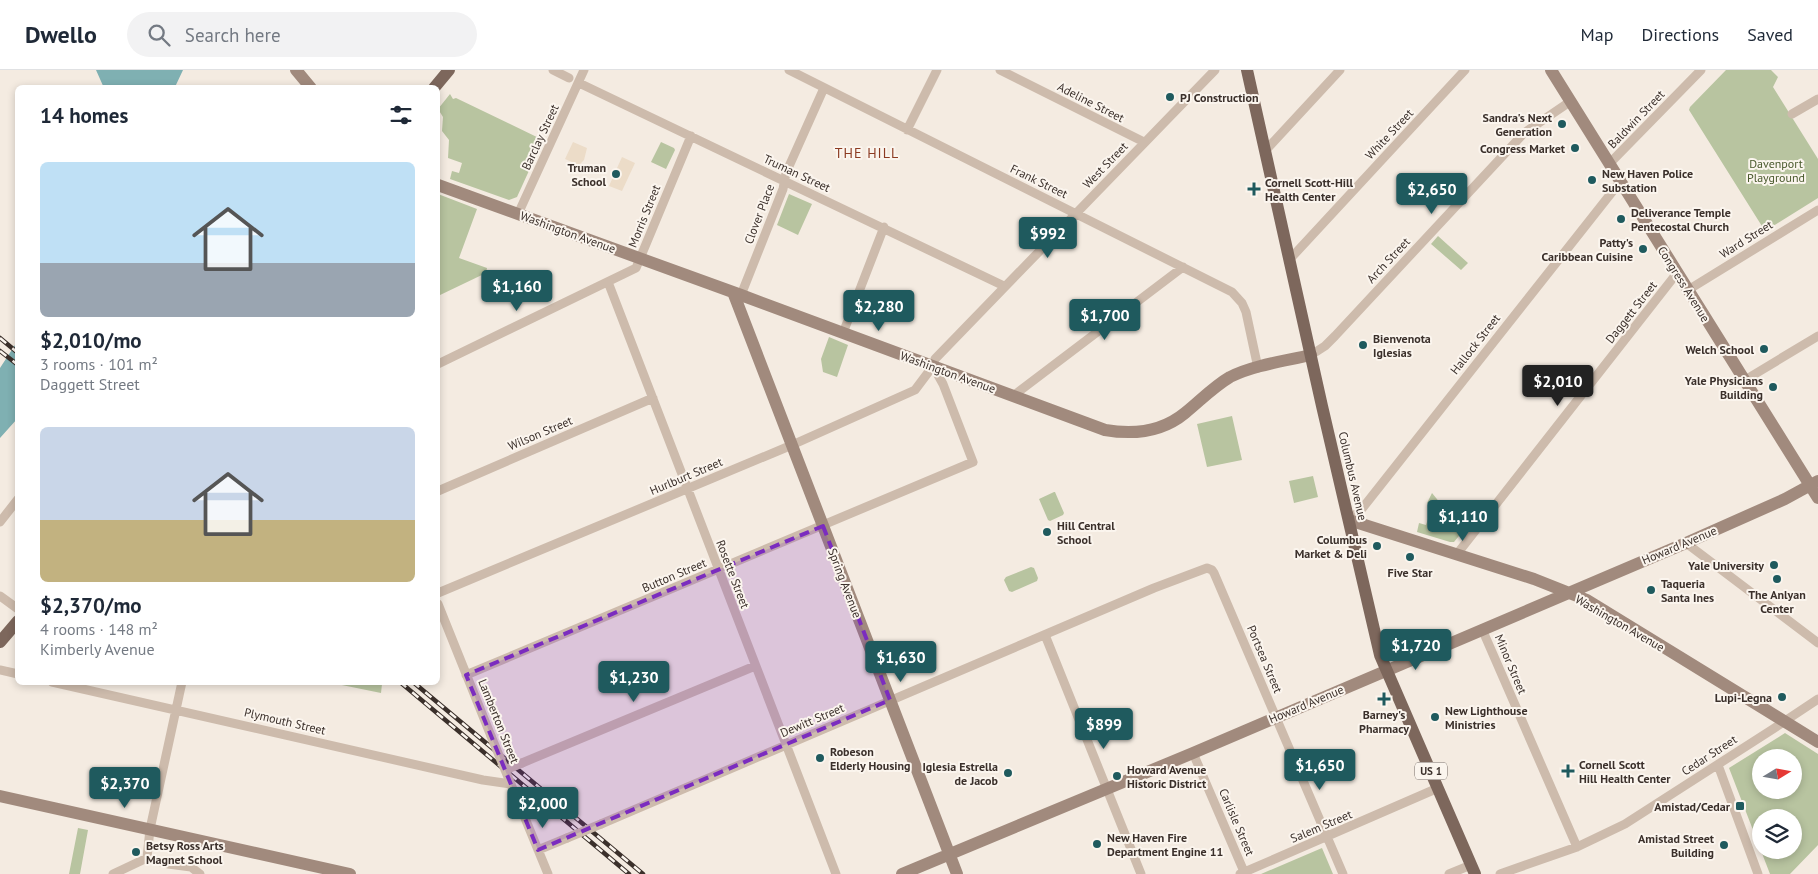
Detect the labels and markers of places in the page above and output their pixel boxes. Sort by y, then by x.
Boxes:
place label: PJ Construction [1180,90,1259,105]
marker: PJ Construction [1164,91,1176,103]
place label: Sandra's Next Generation [1483,110,1553,139]
marker: Sandra's Next Generation [1556,118,1568,130]
place label: Congress Market [1480,141,1566,156]
marker: Congress Market [1569,142,1581,154]
place label: Truman School [568,160,606,189]
place label: New Haven Police Substation [1602,166,1693,195]
marker: Truman School [610,168,622,180]
pin: $2,650 [1391,172,1473,215]
marker: New Haven Police Substation [1586,174,1598,186]
place label: Cornell Scott-Hill Health Center [1265,175,1353,204]
marker: Cornell Scott-Hill Health Center [1247,182,1261,196]
place label: Deliverance Temple Pentecostal Church [1631,205,1731,234]
marker: Deliverance Temple Pentecostal Church [1615,213,1627,225]
pin: $992 [1018,216,1078,259]
place label: Patty's Caribbean Cuisine [1542,235,1633,264]
marker: Patty's Caribbean Cuisine [1637,243,1649,255]
pin: $1,160 [476,270,558,312]
pin: $2,280 [838,290,920,332]
pin: $1,700 [1064,298,1146,341]
place label: Bienvenota Iglesias [1373,331,1431,360]
marker: Bienvenota Iglesias [1357,339,1369,351]
place label: Welch School [1685,342,1754,357]
marker: Welch School [1758,343,1770,355]
pin: $2,010 [1517,364,1599,407]
place label: Yale Physicians Building [1684,373,1763,402]
marker: Yale Physicians Building [1767,381,1779,393]
pin: $1,110 [1422,500,1504,542]
place label: Hill Central School [1057,518,1115,547]
marker: Hill Central School [1041,526,1053,538]
place label: Columbus Market & Deli [1295,532,1367,561]
marker: Columbus Market & Deli [1371,540,1383,552]
marker: Five Star [1404,551,1416,563]
place label: Yale University [1687,558,1764,573]
marker: Yale University [1768,559,1780,571]
place label: Five Star [1388,565,1433,580]
marker: The Anlyan Center [1771,573,1783,585]
place label: Taqueria Santa Ines [1661,576,1714,605]
marker: Taqueria Santa Ines [1645,584,1657,596]
place label: The Anlyan Center [1748,587,1806,616]
pin: $1,720 [1375,628,1457,671]
pin: $1,630 [860,640,942,683]
pin: $1,230 [593,660,675,703]
place label: Lupi-Legna [1715,690,1772,705]
marker: Lupi-Legna [1776,691,1788,703]
marker: Barney's Pharmacy [1378,693,1390,705]
place label: New Lighthouse Ministries [1445,703,1527,732]
place label: Barney's Pharmacy [1359,707,1409,736]
pin: $899 [1074,708,1134,750]
marker: New Lighthouse Ministries [1429,711,1441,723]
place label: Robeson Elderly Housing [830,744,910,773]
pin: $1,650 [1279,748,1361,791]
marker: Robeson Elderly Housing [814,752,826,764]
place label: Cornell Scott Hill Health Center [1579,757,1671,786]
place label: Iglesia Estrella de Jacob [922,759,999,788]
place label: Howard Avenue Historic District [1127,762,1207,791]
marker: Cornell Scott Hill Health Center [1561,764,1575,778]
pin: $2,370 [84,766,166,809]
marker: Iglesia Estrella de Jacob [1002,767,1014,779]
marker: Howard Avenue Historic District [1111,770,1123,782]
pin: $2,000 [502,786,584,829]
place label: Amistad/Cedar [1654,799,1731,814]
marker: Amistad/Cedar [1734,800,1746,812]
place label: New Haven Fire Department Engine 11 [1107,830,1223,859]
place label: Amistad Street Building [1638,831,1715,860]
place label: Betsy Ross Arts Magnet School [146,838,224,867]
marker: New Haven Fire Department Engine 11 [1091,838,1103,850]
marker: Amistad Street Building [1718,839,1730,851]
marker: Betsy Ross Arts Magnet School [130,846,142,858]

